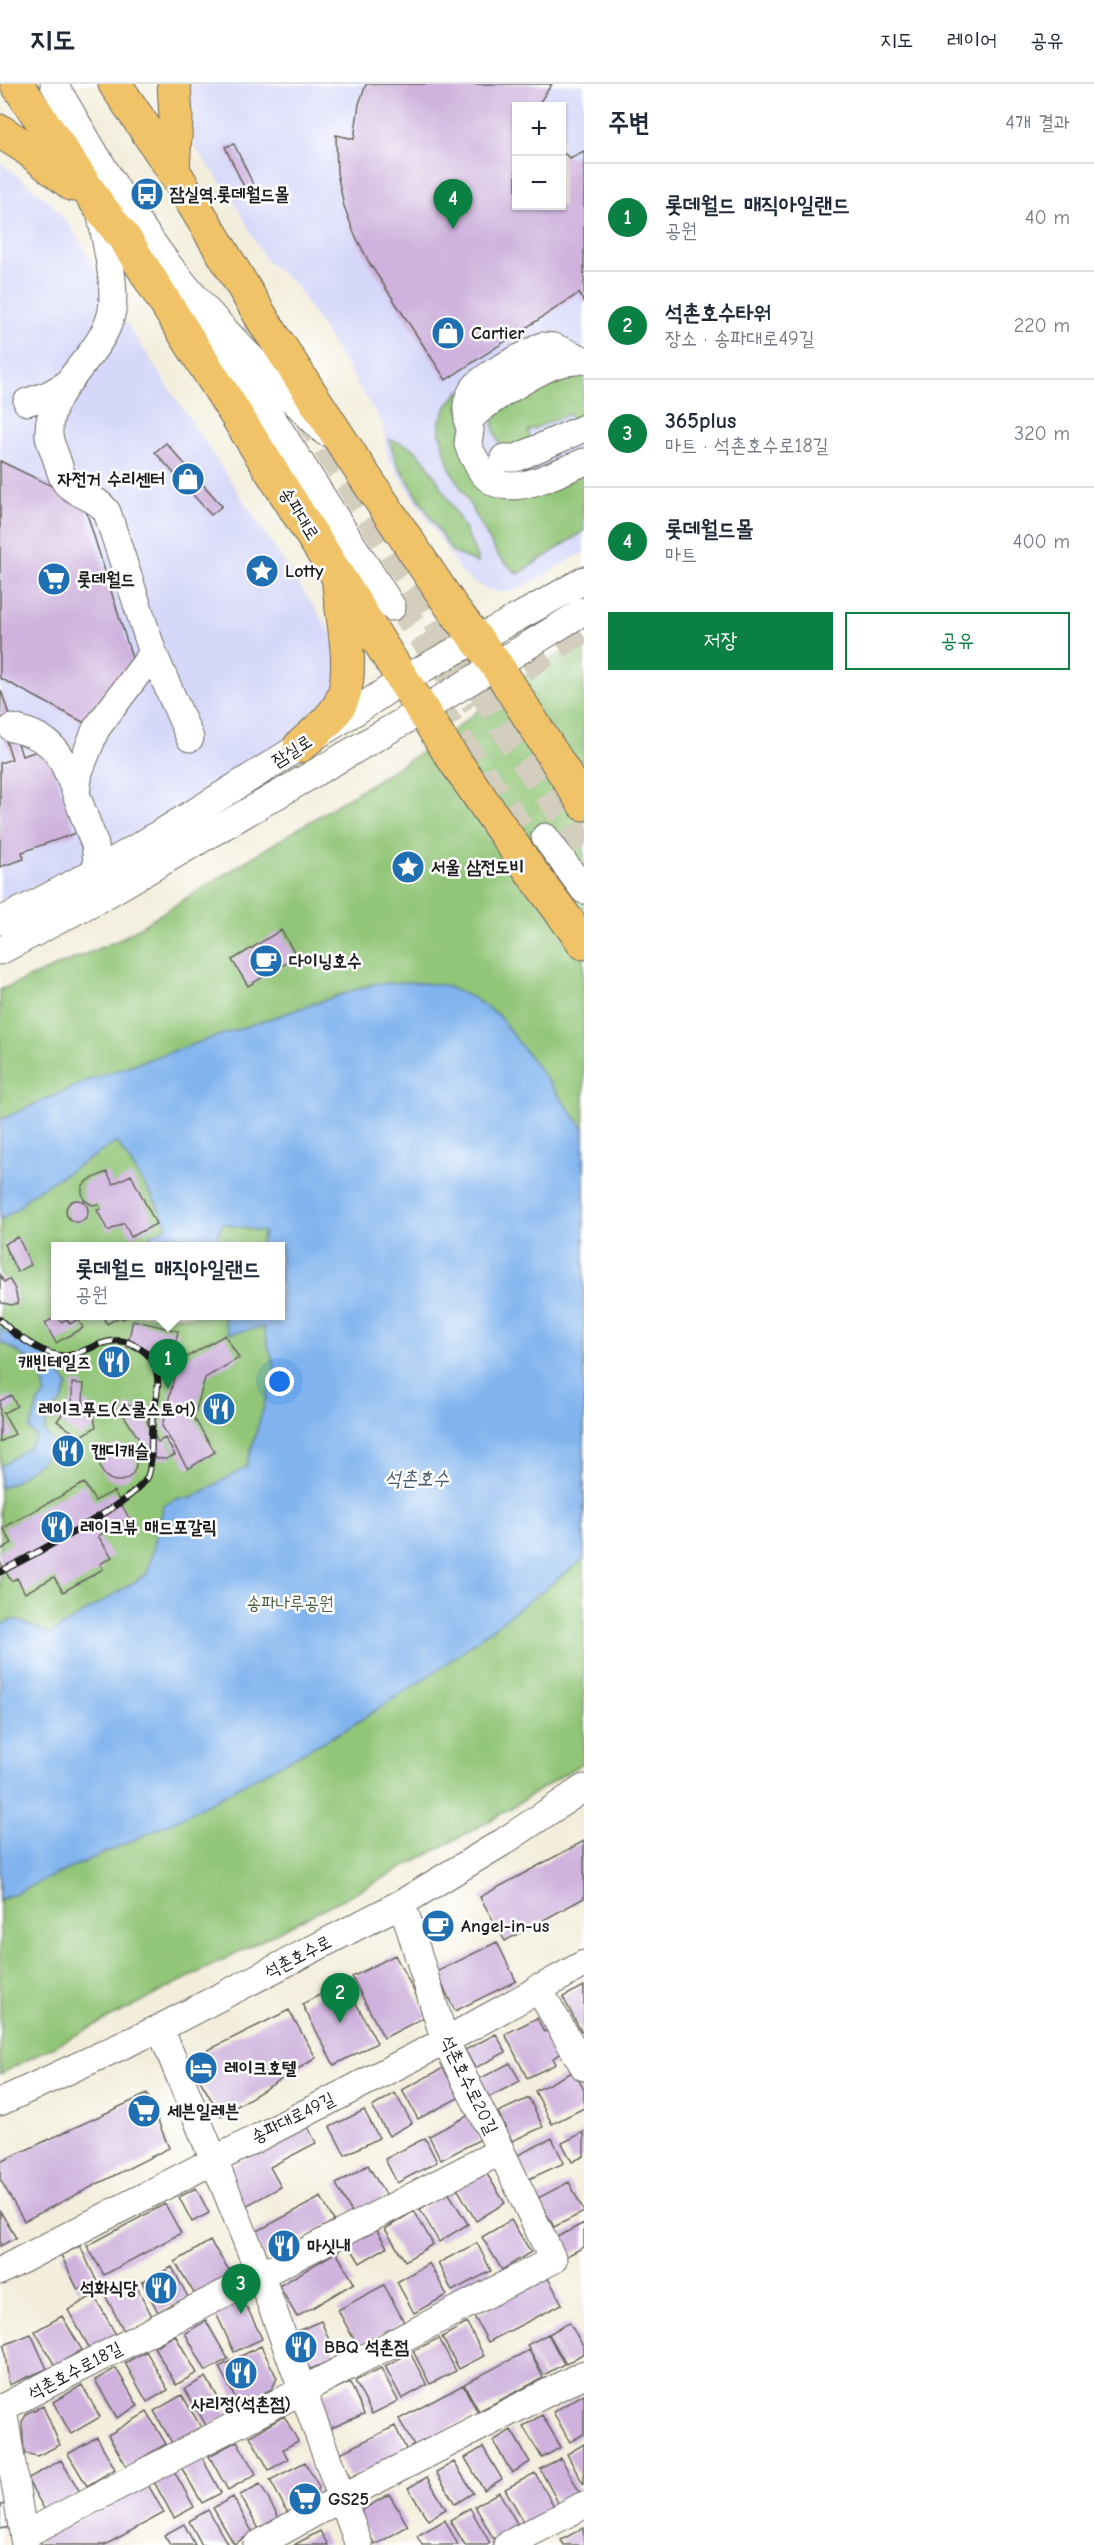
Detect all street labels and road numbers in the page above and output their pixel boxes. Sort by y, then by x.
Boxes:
street label: 송파대로 [275,484,323,544]
street label: 잠실로 [268,731,316,771]
street label: 석촌호수로 [261,1931,335,1983]
street label: 석촌호수로20길 [436,2032,502,2138]
street label: 송파대로49길 [248,2088,339,2148]
street label: 석촌호수로18길 [24,2337,126,2405]

